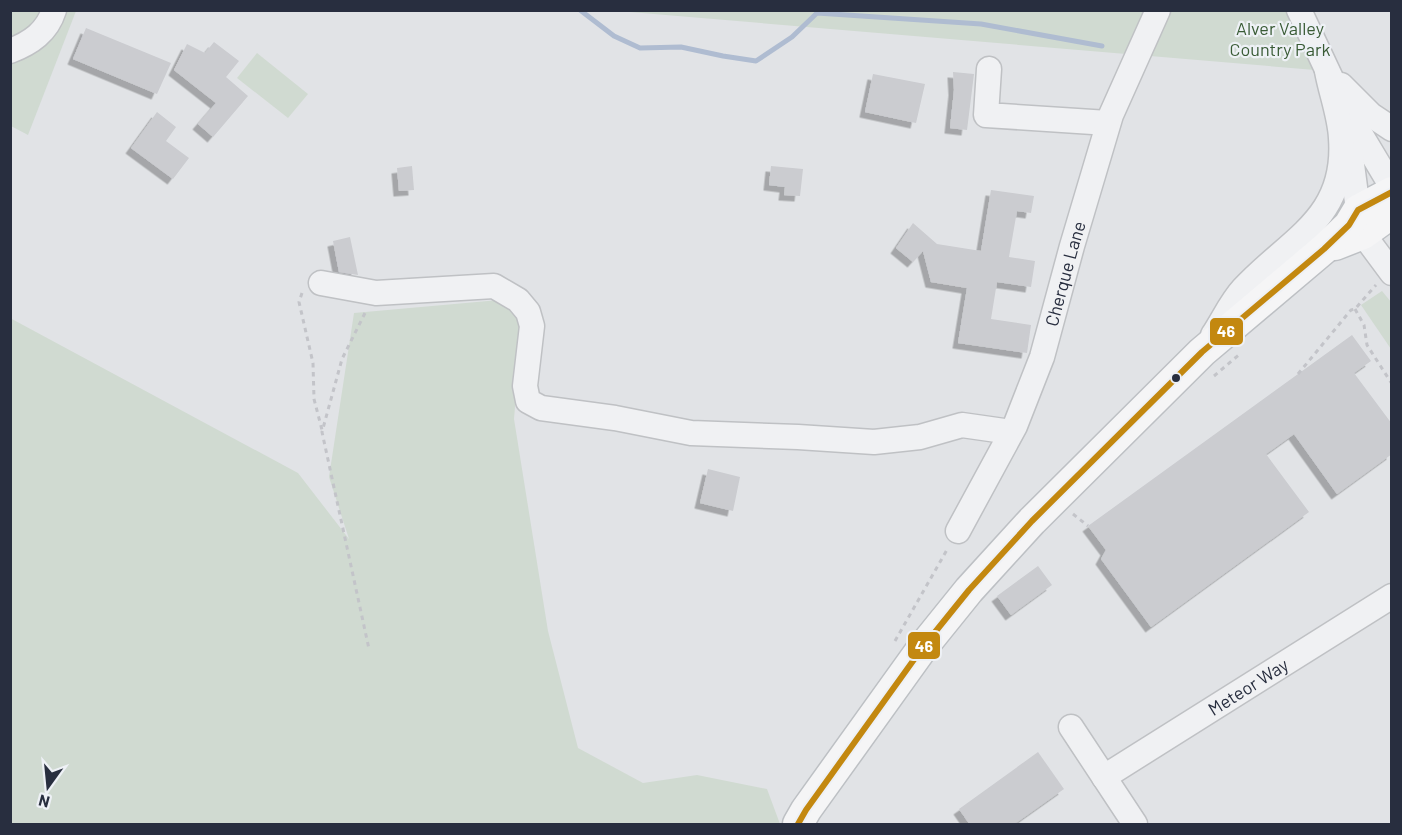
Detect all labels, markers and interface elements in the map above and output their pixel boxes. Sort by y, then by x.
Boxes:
park label: Alver Valley Country Park [1230,17,1330,60]
street label: Cherque Lane [1040,219,1090,329]
line badge: 46 [1209,317,1244,346]
text: 46 [1217,321,1236,340]
unlabelled marker [1170,372,1182,384]
line badge: 46 [907,631,941,660]
text: 46 [915,636,934,655]
street label: Meteor Way [1204,653,1292,720]
north arrow [18,757,78,817]
text: N [36,791,52,813]

